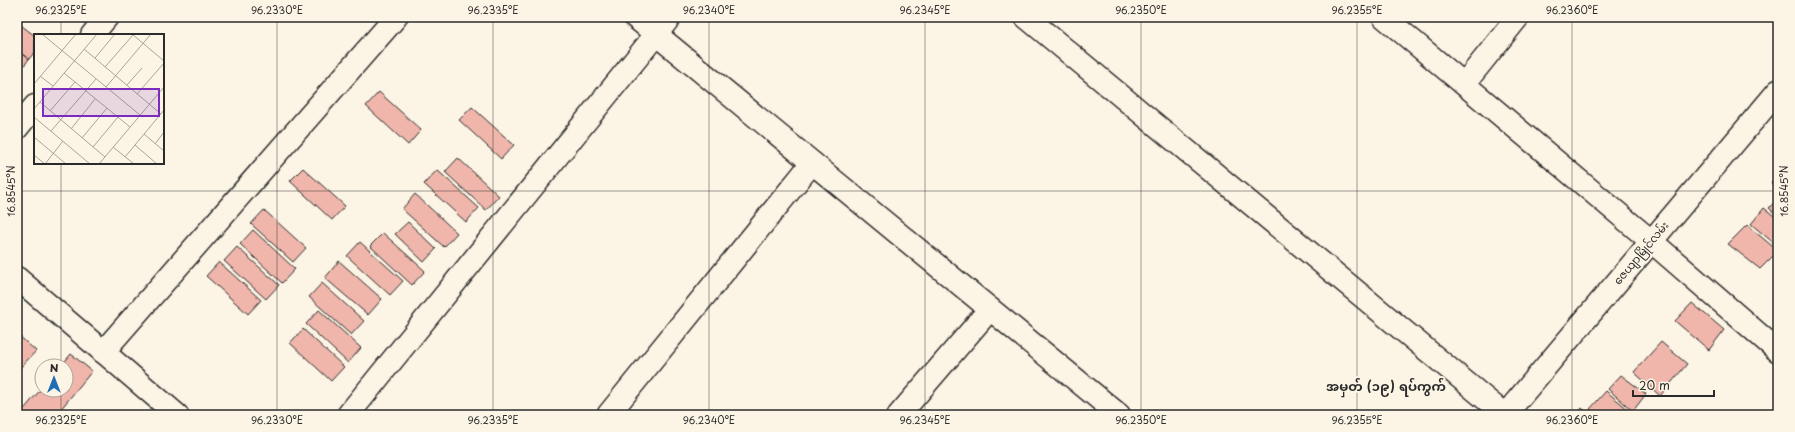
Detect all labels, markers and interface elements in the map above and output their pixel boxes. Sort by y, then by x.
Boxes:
text: 96.2325°E [35,2,87,17]
text: 96.2330°E [251,2,303,17]
text: 96.2335°E [468,2,518,17]
text: 96.2340°E [683,2,735,17]
text: 96.2345°E [900,2,950,17]
text: 96.2350°E [1115,2,1167,17]
text: 96.2355°E [1331,2,1383,17]
text: 96.2360°E [1546,2,1598,17]
inset map [34,34,164,164]
text: 16.8545°N [3,165,18,217]
text: 16.8545°N [1776,165,1791,217]
street label: ဇေယျာမြိုင်လမ်း [1609,217,1673,289]
north arrow [34,358,74,398]
text: N [50,359,59,376]
scale bar [1633,372,1714,398]
district label: အမှတ် (၁၉) ရပ်ကွက် [1326,376,1446,398]
text: 20 m [1639,376,1670,394]
text: 96.2325°E [35,412,87,427]
text: 96.2330°E [251,412,303,427]
text: 96.2335°E [468,412,518,427]
text: 96.2340°E [683,412,735,427]
text: 96.2345°E [900,412,950,427]
text: 96.2350°E [1115,412,1167,427]
text: 96.2355°E [1331,412,1383,427]
text: 96.2360°E [1546,412,1598,427]

